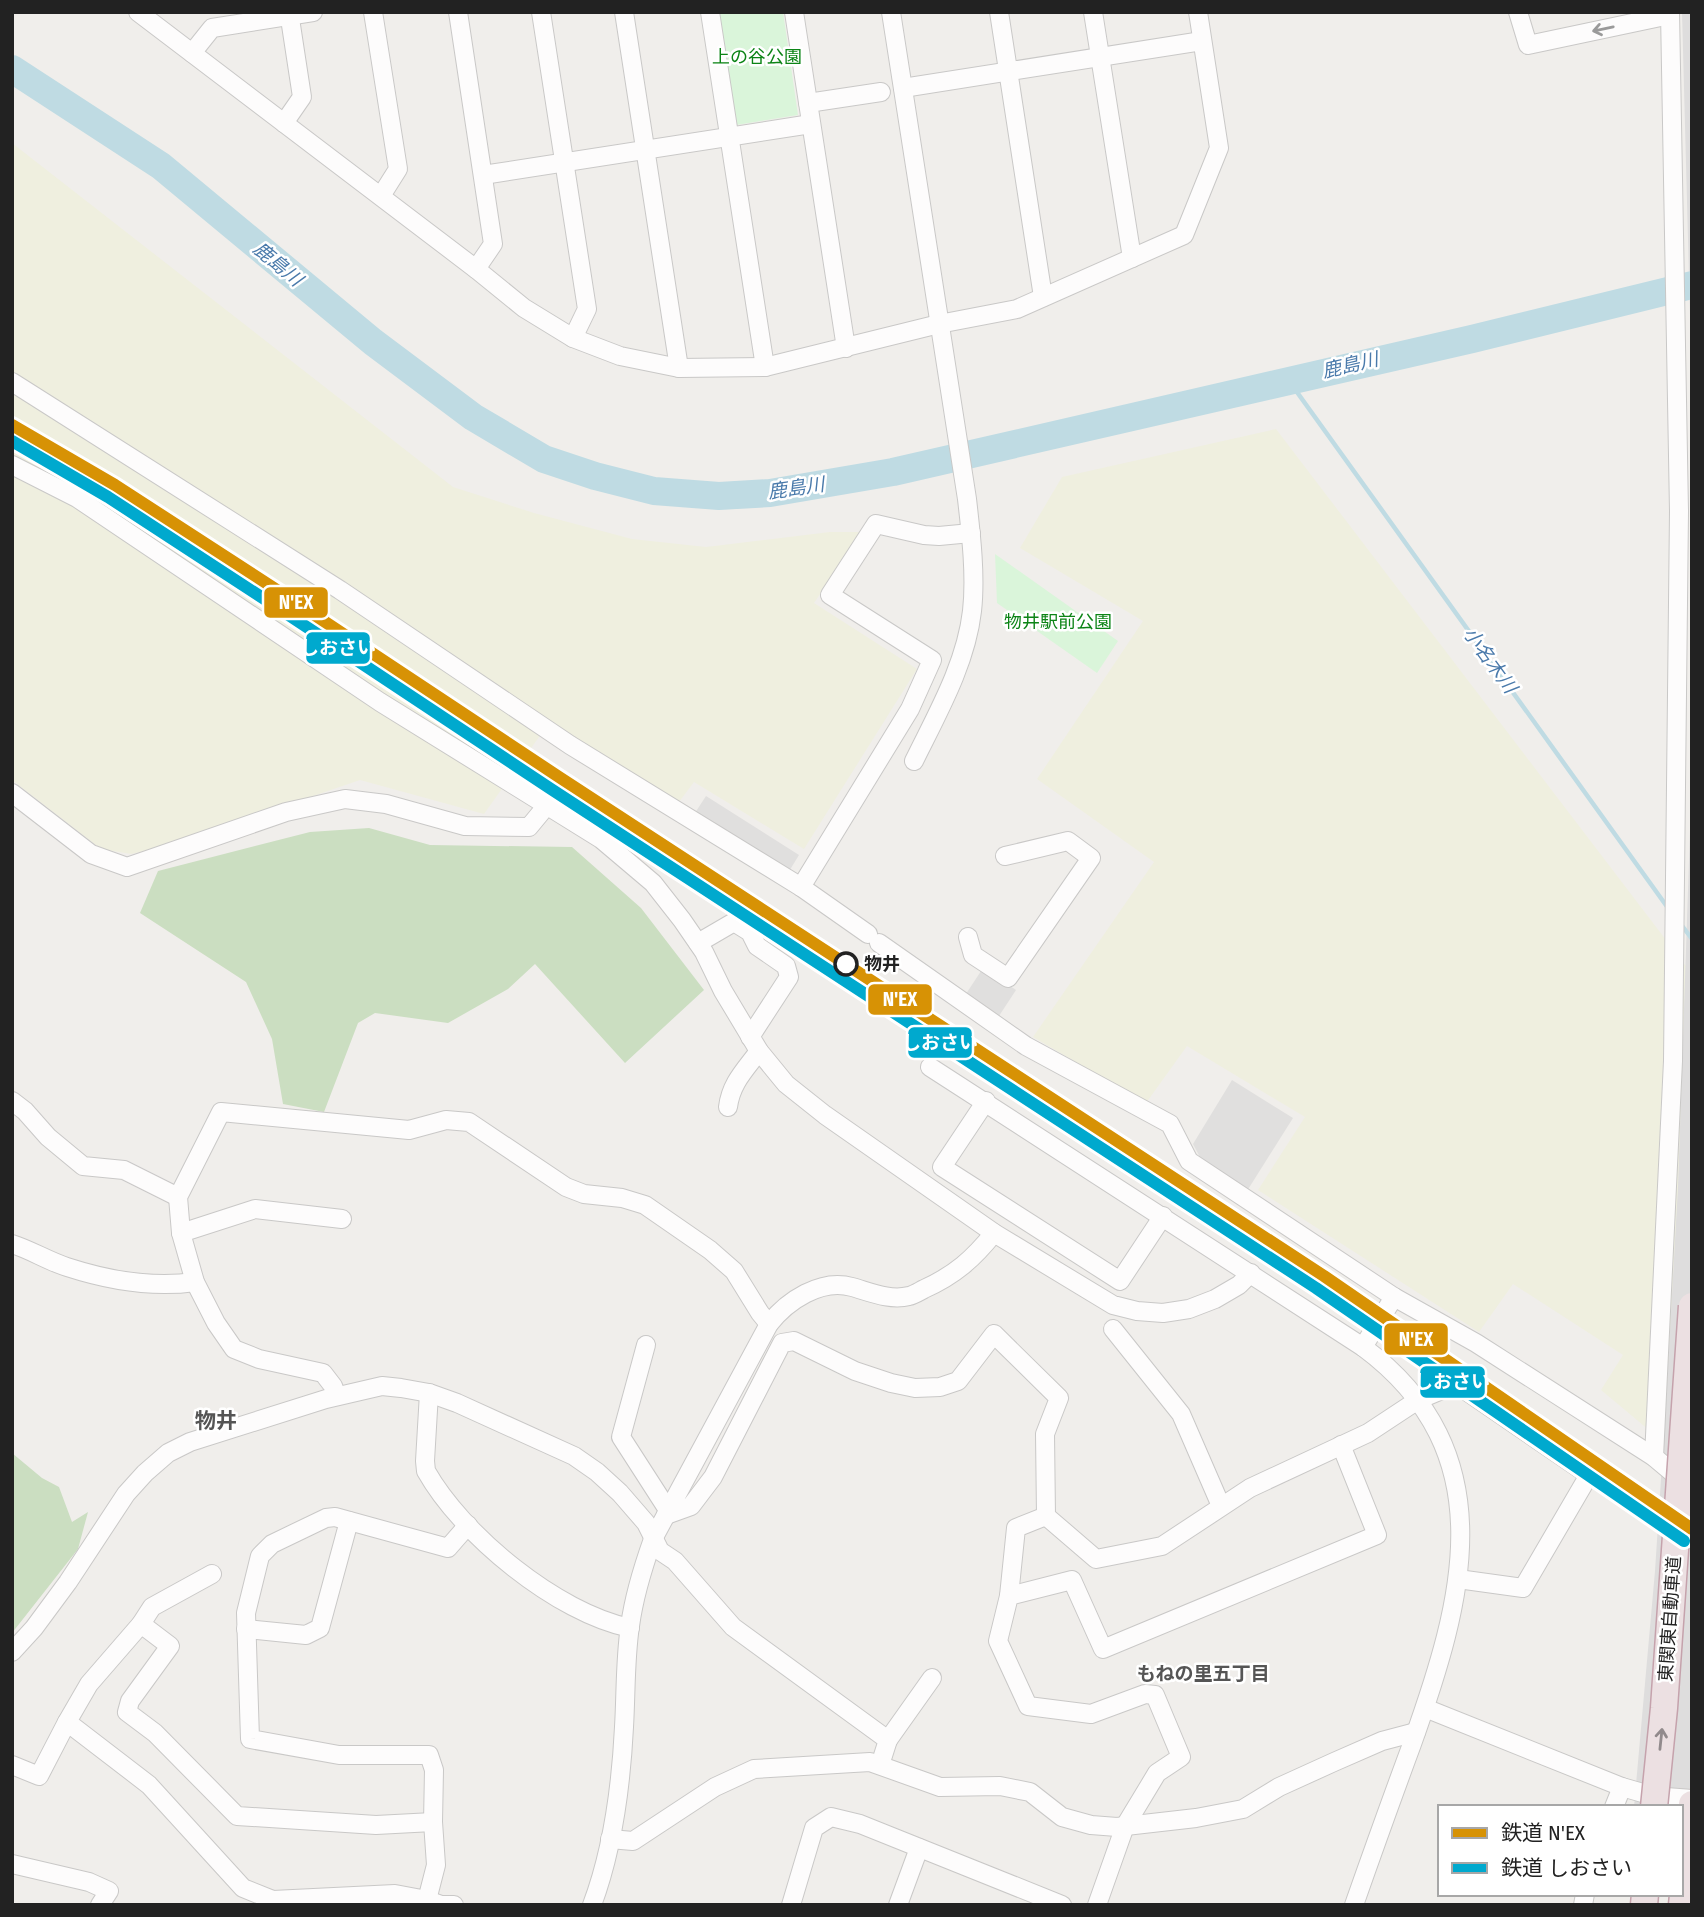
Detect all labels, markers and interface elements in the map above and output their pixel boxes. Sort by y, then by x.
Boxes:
one-way arrow [1592,23,1615,36]
park label: 上の谷公園 [712,46,802,68]
water label: 鹿島川 [249,237,309,292]
water label: 鹿島川 [1320,347,1382,383]
water label: 鹿島川 [766,472,828,503]
line badge: N'EX [263,586,329,619]
text: N'EX [279,591,314,614]
park label: 物井駅前公園 [1004,611,1112,633]
water label: 小名木川 [1458,622,1523,699]
line badge: しおさい [305,631,371,665]
text: しおさい [300,636,376,659]
marker: 物井 [834,952,858,976]
place label: 物井 [864,953,900,975]
line badge: N'EX [867,983,933,1016]
text: N'EX [883,988,918,1011]
line badge: しおさい [907,1026,973,1059]
text: しおさい [902,1031,978,1054]
line badge: N'EX [1383,1322,1449,1356]
text: N'EX [1399,1328,1434,1351]
line badge: しおさい [1419,1365,1486,1399]
text: しおさい [1414,1370,1490,1393]
district label: 物井 [195,1408,237,1434]
street label: 東関東自動車道 [1655,1555,1685,1683]
district label: もねの里五丁目 [1136,1662,1270,1685]
one-way arrow [1655,1728,1668,1751]
legend [1438,1805,1683,1896]
text: 鉄道 N'EX [1501,1820,1586,1846]
text: 鉄道 しおさい [1501,1855,1632,1881]

